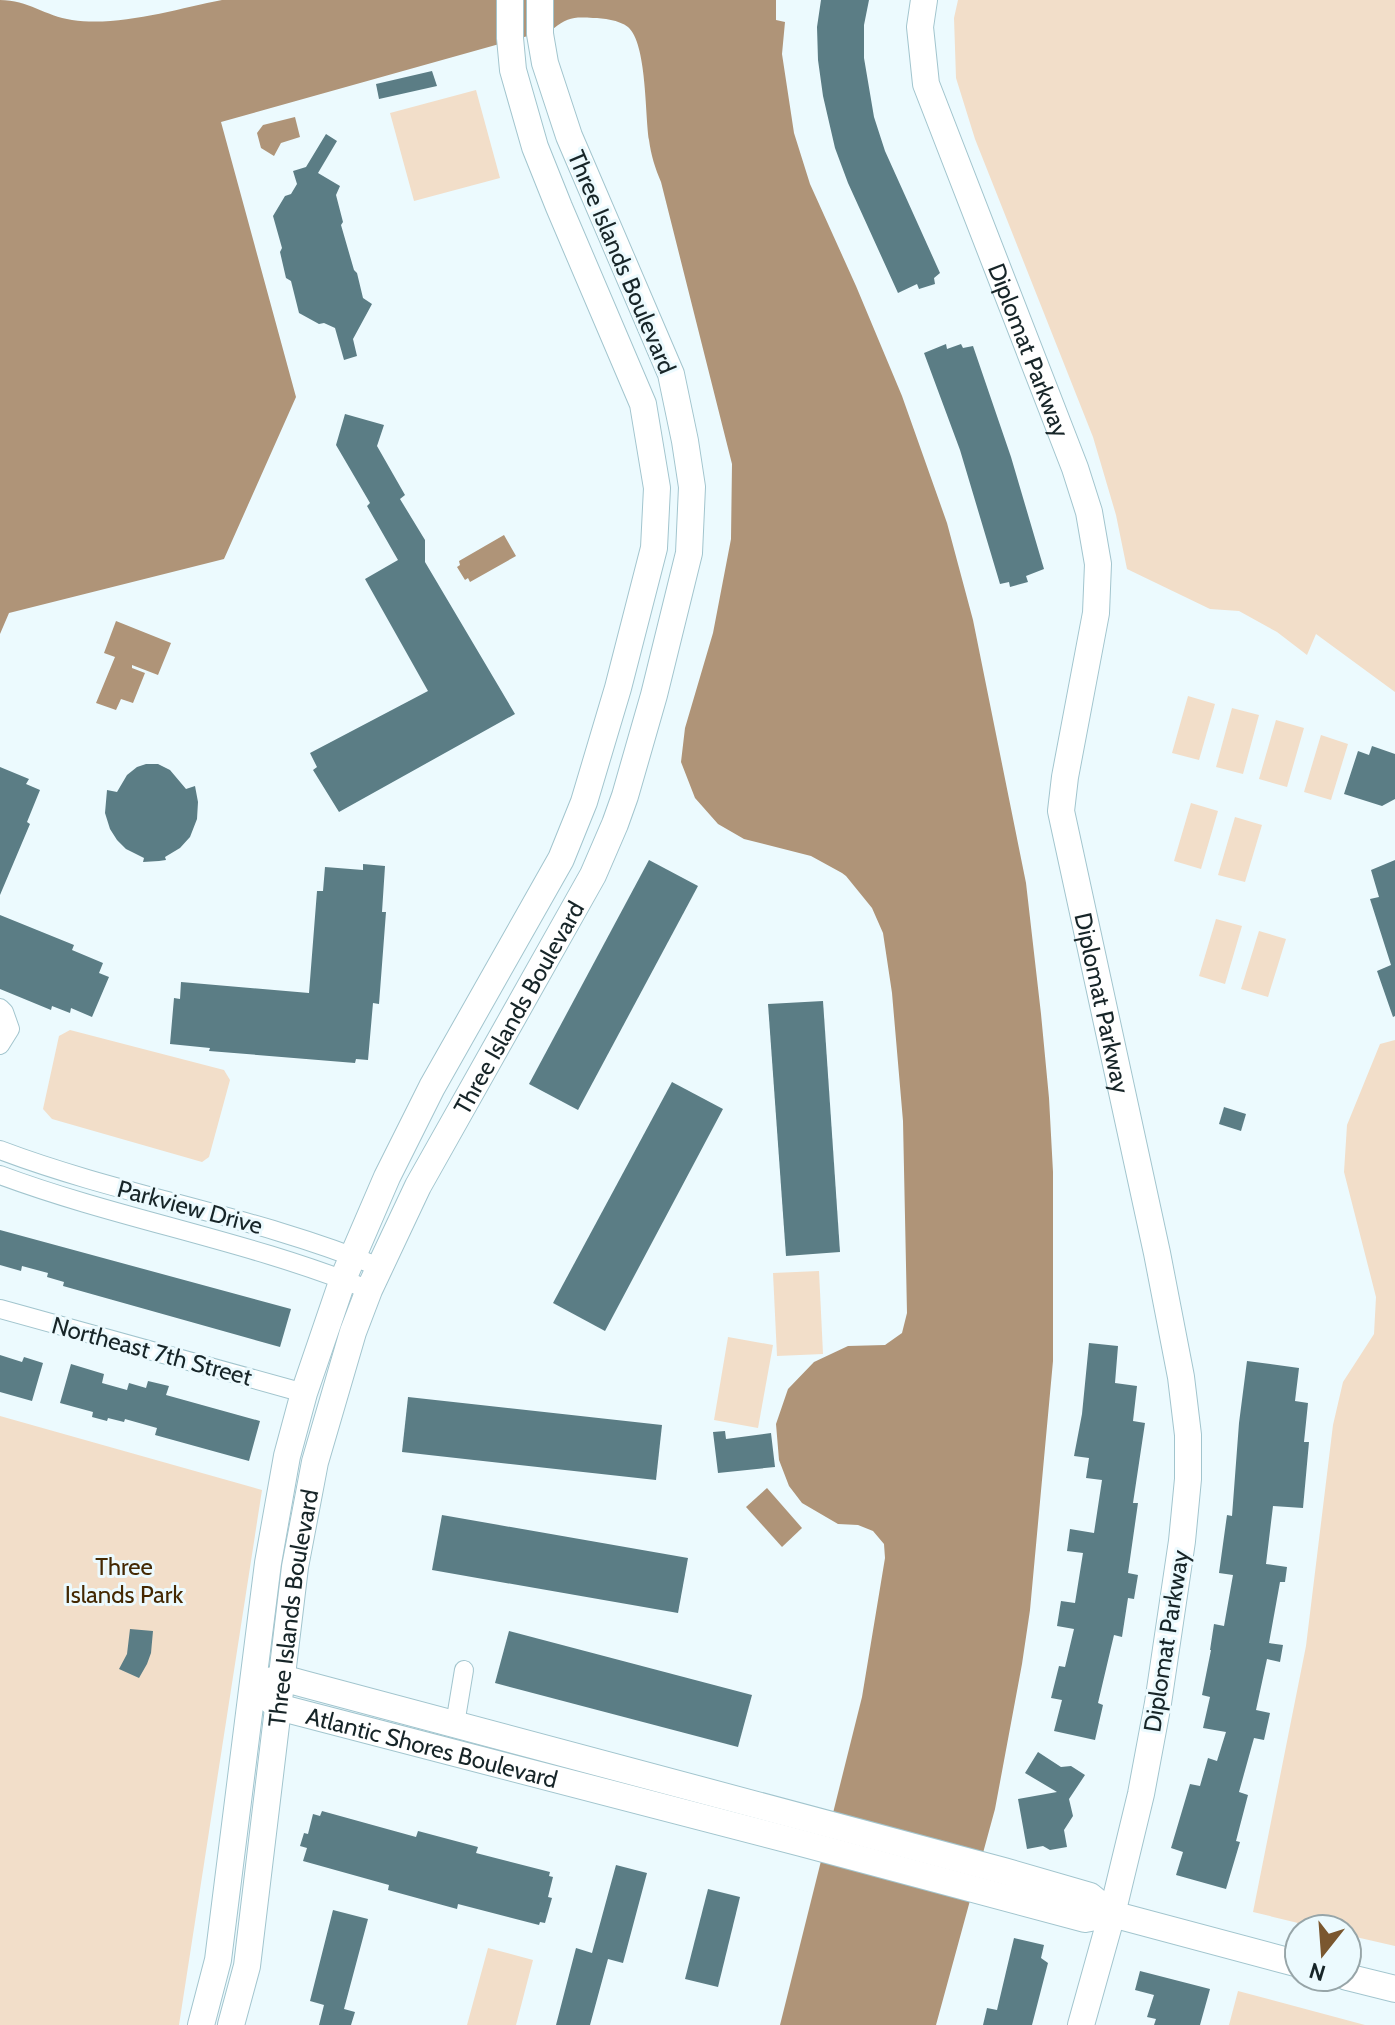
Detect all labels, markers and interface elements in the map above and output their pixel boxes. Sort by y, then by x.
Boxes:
street label: Three Islands Boulevard [562,146,682,378]
street label: Diplomat Parkway [982,259,1076,441]
street label: Three Islands Boulevard [447,896,590,1119]
street label: Diplomat Parkway [1069,910,1136,1096]
street label: Parkview Drive [114,1174,266,1240]
street label: Northeast 7th Street [49,1310,255,1392]
street label: Three Islands Boulevard [261,1487,324,1728]
street label: Diplomat Parkway [1137,1548,1195,1734]
park label: Three Islands Park [65,1552,183,1609]
street label: Atlantic Shores Boulevard [303,1700,561,1794]
north arrow [1283,1913,1363,1993]
text: N [1306,1956,1329,1987]

